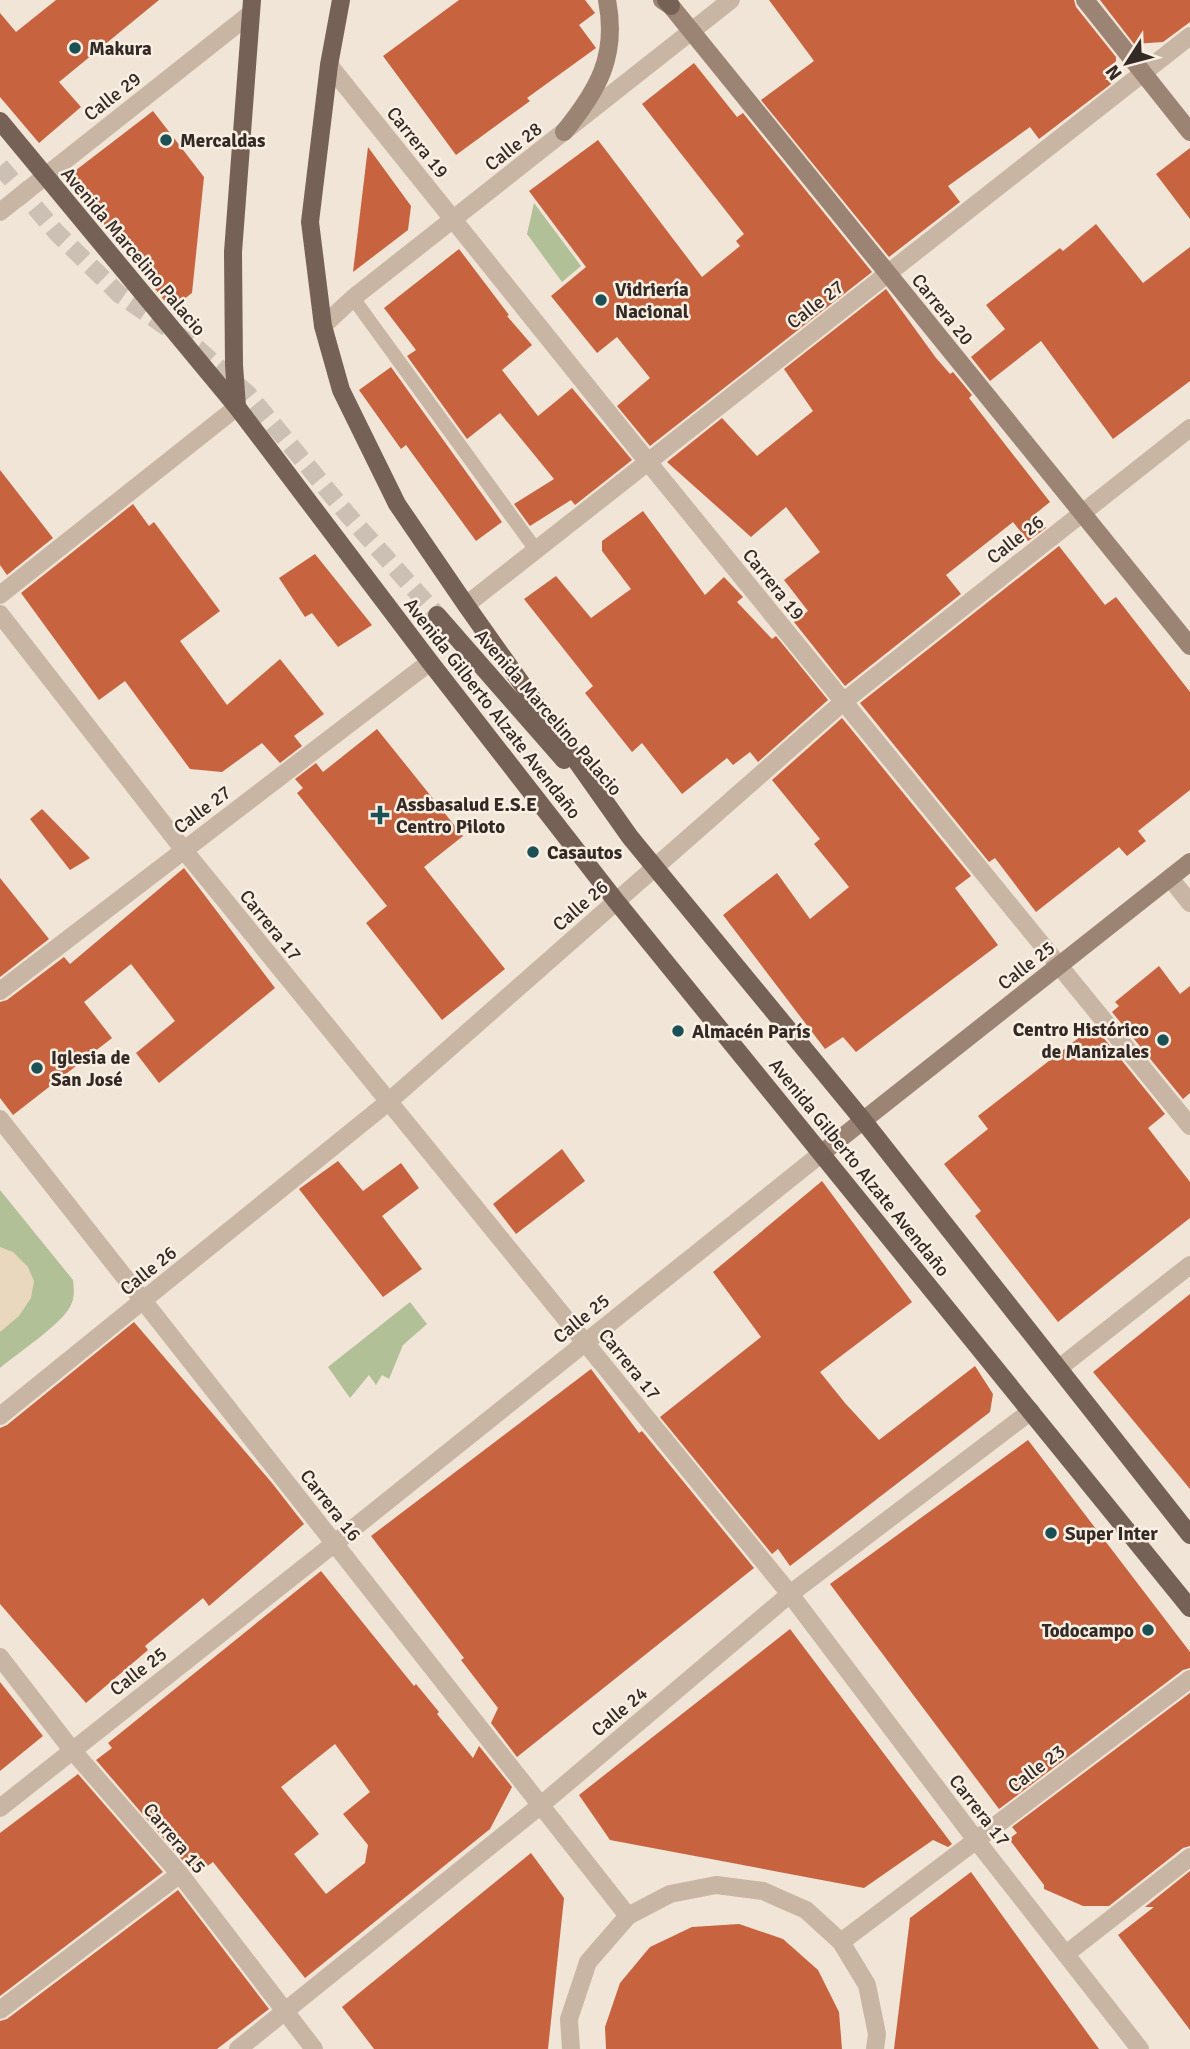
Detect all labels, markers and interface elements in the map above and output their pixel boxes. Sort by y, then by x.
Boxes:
north arrow [1092,28,1162,98]
place label: Makura [89,37,152,61]
marker: Makura [67,40,83,56]
text: N [1100,60,1128,85]
street label: Calle 29 [79,67,146,127]
street label: Carrera 19 [381,102,453,183]
street label: Calle 28 [480,117,547,177]
place label: Mercaldas [180,129,266,153]
marker: Mercaldas [158,132,174,148]
street label: Avenida Marcelino Palacio [56,162,211,341]
street label: Carrera 20 [906,269,978,350]
street label: Calle 27 [782,275,849,335]
place label: Vidriería Nacional [615,278,689,324]
marker: Vidriería Nacional [593,292,609,308]
street label: Calle 26 [982,510,1049,570]
street label: Carrera 19 [737,544,809,625]
street label: Avenida Gilberto Alzate Avendaño [398,593,586,824]
street label: Avenida Marcelino Palacio [469,624,627,801]
street label: Calle 27 [169,780,236,839]
place label: Assbasalud E.S.E Centro Piloto [396,793,537,839]
marker: Assbasalud E.S.E Centro Piloto [370,805,390,825]
place label: Casautos [547,841,622,865]
marker: Casautos [525,844,541,860]
street label: Calle 26 [548,875,613,936]
street label: Carrera 17 [234,885,306,966]
street label: Calle 25 [993,936,1060,996]
place label: Centro Histórico de Manizales [1013,1018,1149,1064]
place label: Almacén París [692,1020,810,1044]
marker: Almacén París [670,1023,686,1039]
marker: Centro Histórico de Manizales [1155,1032,1171,1048]
place label: Iglesia de San José [51,1046,130,1092]
street label: Avenida Gilberto Alzate Avendaño [764,1054,955,1282]
marker: Iglesia de San José [29,1060,45,1076]
street label: Calle 26 [115,1241,182,1301]
street label: Calle 25 [548,1289,615,1349]
street label: Carrera 17 [593,1324,665,1405]
street label: Carrera 16 [294,1465,366,1547]
place label: Super Inter [1065,1522,1158,1546]
marker: Super Inter [1043,1525,1059,1541]
place label: Todocampo [1042,1619,1134,1643]
marker: Todocampo [1140,1622,1156,1638]
street label: Calle 25 [105,1642,172,1702]
street label: Calle 24 [587,1681,653,1742]
street label: Calle 23 [1003,1739,1070,1798]
street label: Carrera 17 [943,1770,1015,1852]
street label: Carrera 15 [138,1798,211,1879]

